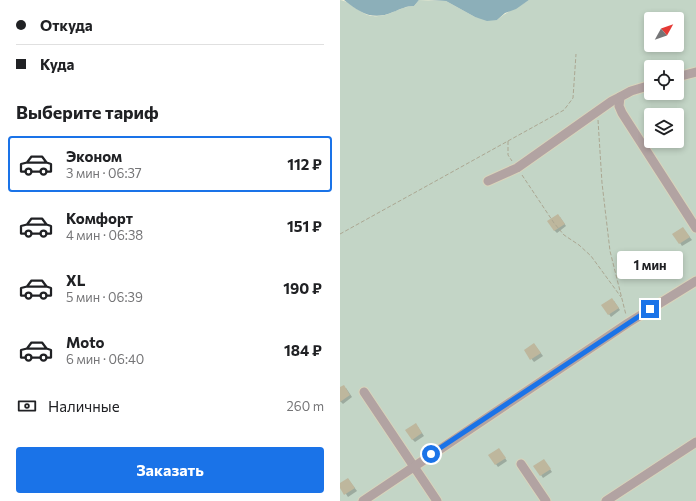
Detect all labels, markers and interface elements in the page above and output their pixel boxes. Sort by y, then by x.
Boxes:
north arrow [644,12,684,52]
map controls [644,12,684,148]
text: Откуда [40,16,93,34]
text: Куда [40,55,74,73]
button: locate [644,60,684,100]
text: Выберите тариф [16,101,159,123]
button: layers [644,108,684,148]
icon: car [18,146,54,182]
text: Эконом [66,147,122,165]
text: 112 ₽ [287,155,322,173]
text: 3 мин · 06:37 [66,165,142,181]
icon: car [18,208,54,244]
text: Комфорт [66,209,133,227]
text: 151 ₽ [287,217,322,235]
text: 4 мин · 06:38 [66,227,143,243]
callout: 1 мин [617,251,683,279]
text: 1 мин [633,257,667,273]
icon: car [18,270,54,306]
text: XL [66,271,85,289]
text: 190 ₽ [283,279,322,297]
text: 5 мин · 06:39 [66,289,143,305]
route end [641,300,659,318]
icon: car [18,332,54,368]
text: Moto [66,333,105,351]
text: 184 ₽ [284,341,322,359]
text: 6 мин · 06:40 [66,351,144,367]
icon: cash [16,395,38,417]
text: Наличные [48,397,120,415]
text: 260 m [287,398,324,414]
route start [422,445,440,463]
button: Заказать [16,447,324,493]

